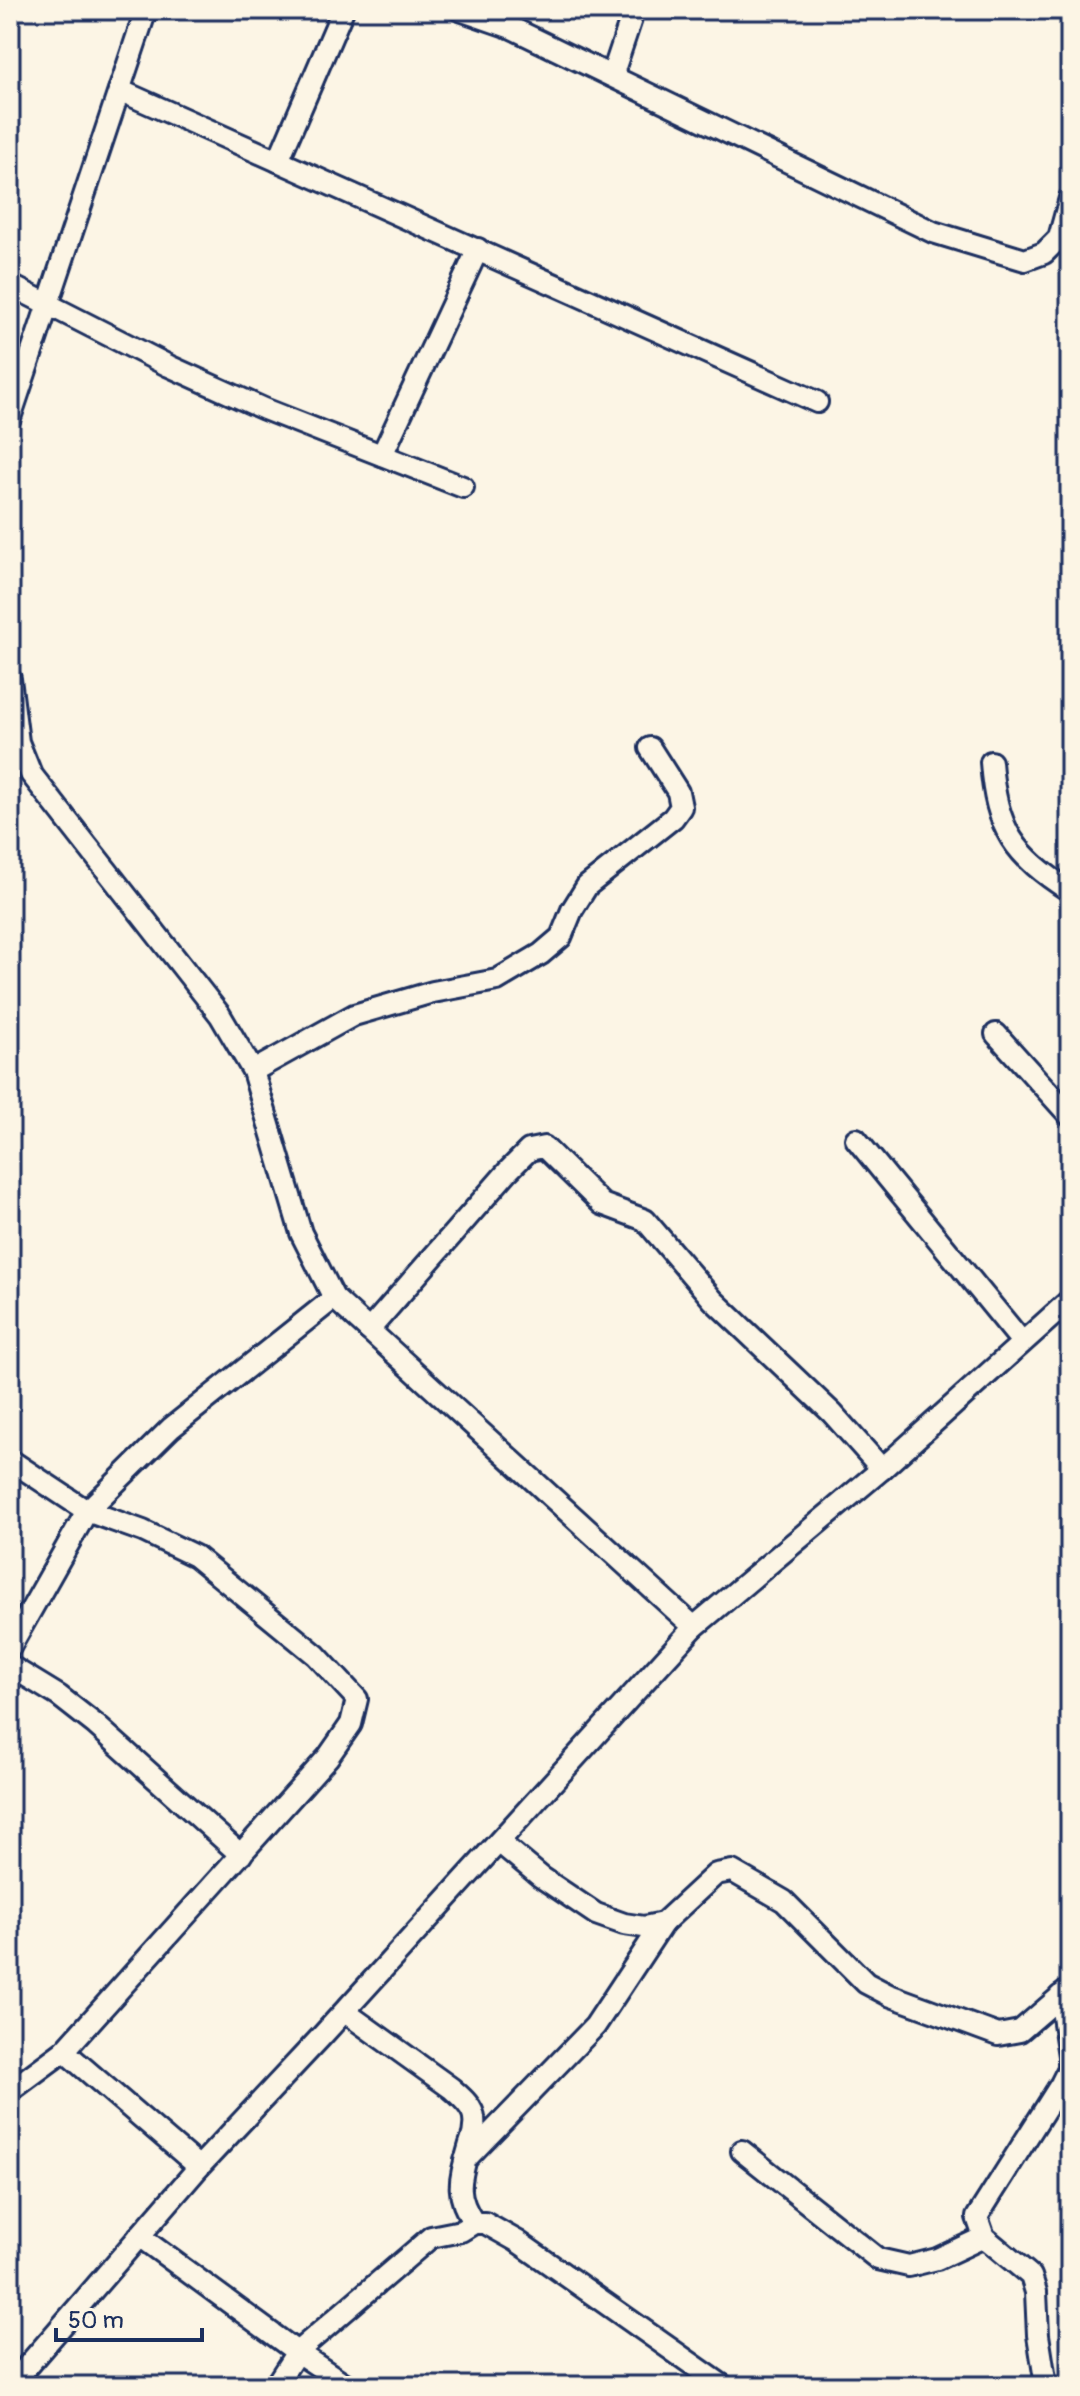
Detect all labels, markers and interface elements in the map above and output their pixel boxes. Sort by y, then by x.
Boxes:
scale bar [56,2292,202,2342]
text: 50 m [68,2306,124,2335]

